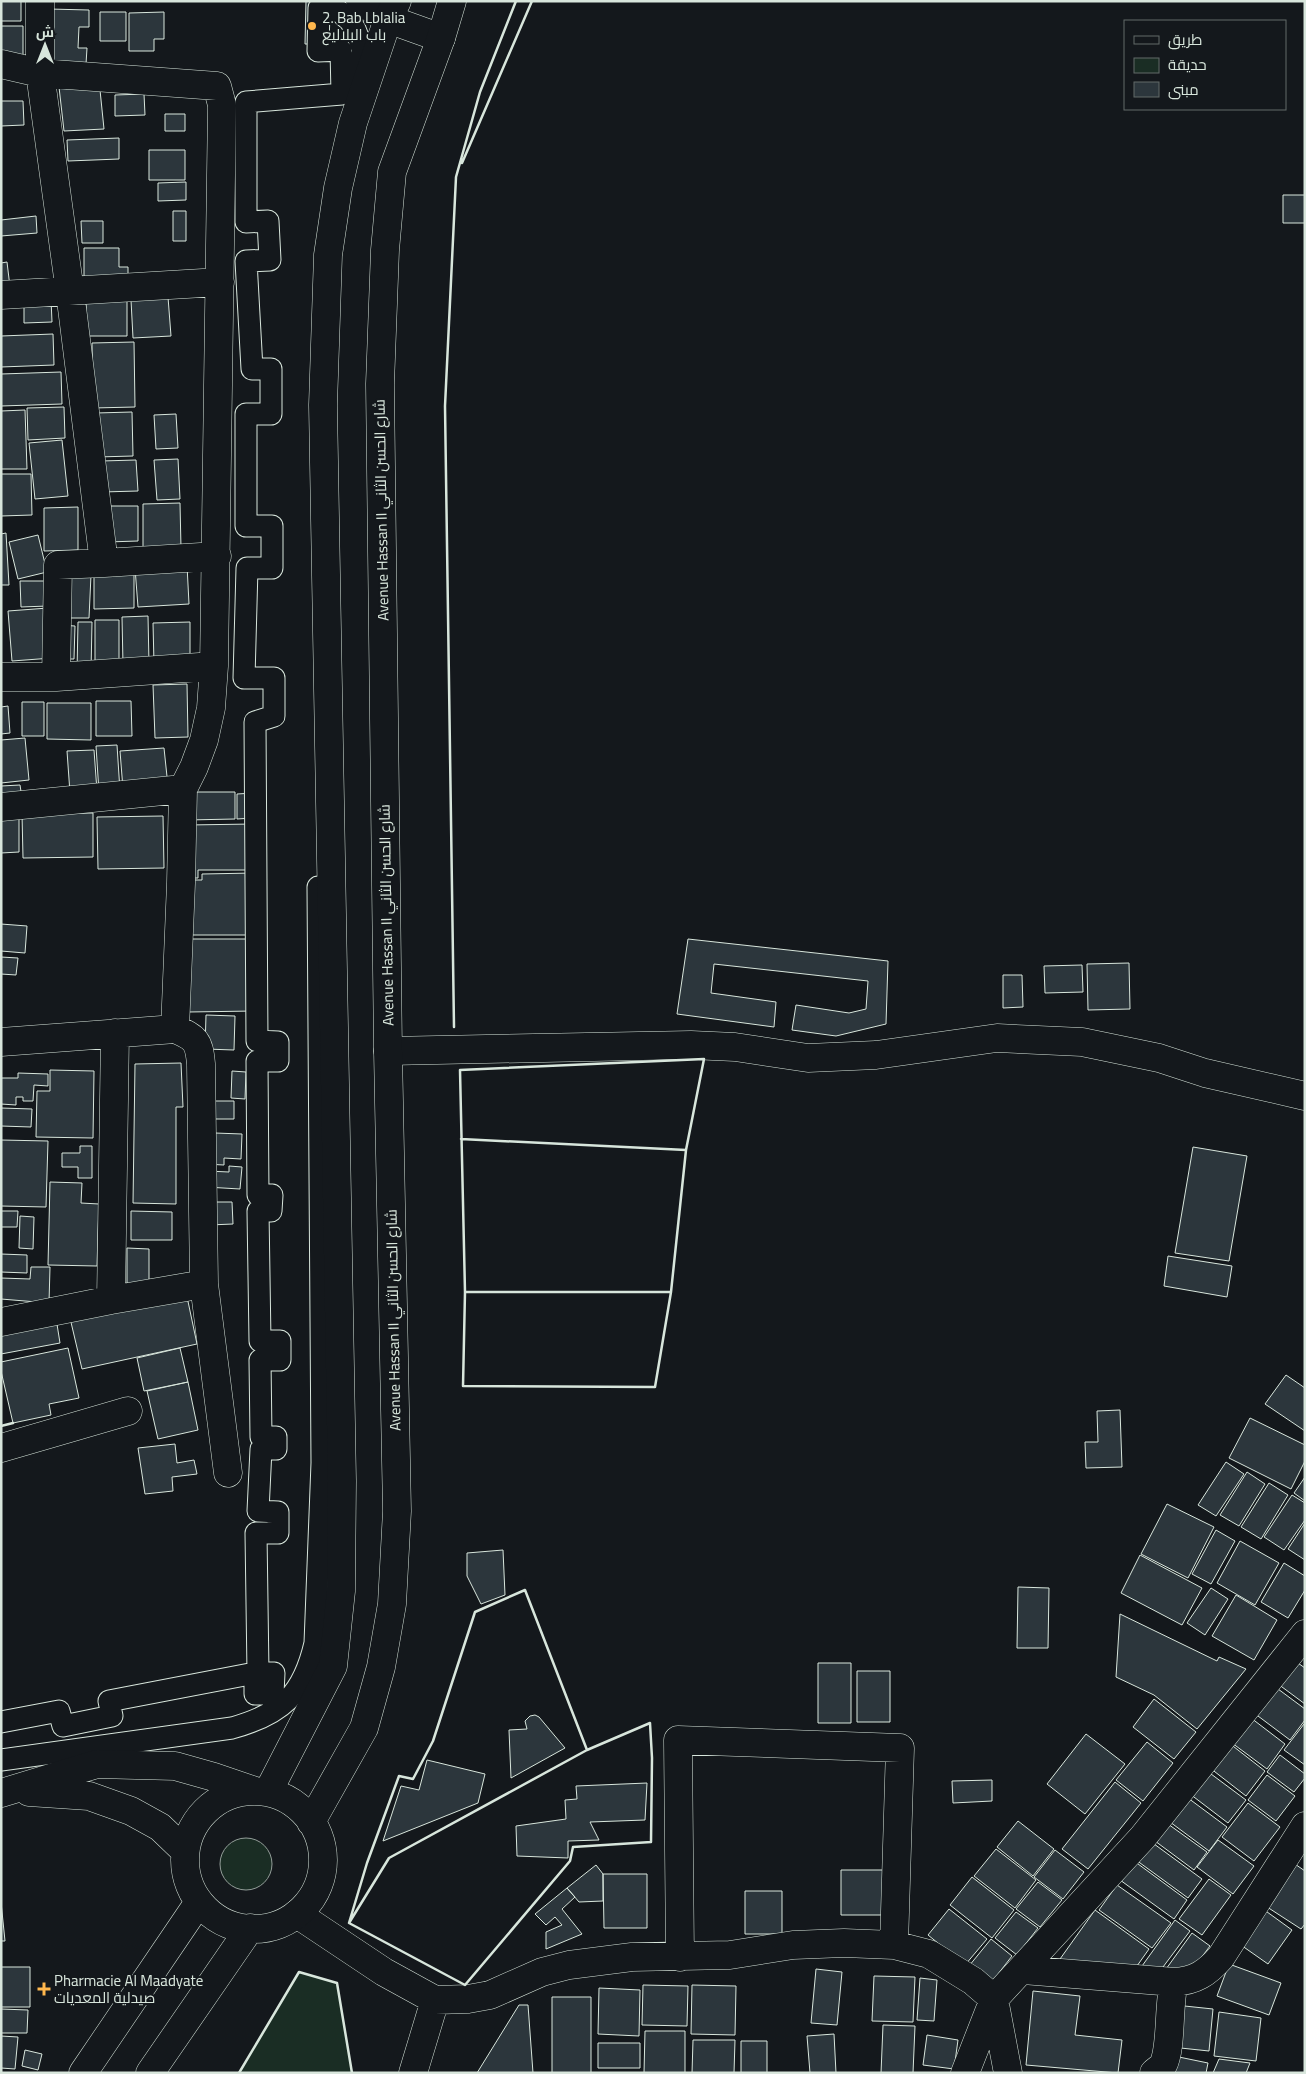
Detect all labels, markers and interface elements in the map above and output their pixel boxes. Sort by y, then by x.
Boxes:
place label: 2. Bab Lblalia باب البلاليع [322,3,406,49]
text: ش [36,19,54,45]
north arrow [20,20,70,70]
marker: 2. Bab Lblalia باب البلاليع [306,20,318,32]
legend [1124,20,1286,110]
text: طريق [1168,25,1202,54]
text: حديقة [1168,50,1207,79]
text: مبنى [1168,75,1199,104]
street label: Avenue Hassan II شارع الحسن الثاني [365,399,397,621]
street label: Avenue Hassan II شارع الحسن الثاني [370,804,402,1026]
street label: Avenue Hassan II شارع الحسن الثاني [377,1209,409,1431]
place label: Pharmacie Al Maadyate صيدلية المعديات [54,1966,203,2012]
marker: Pharmacie Al Maadyate صيدلية المعديات [38,1983,50,1995]

